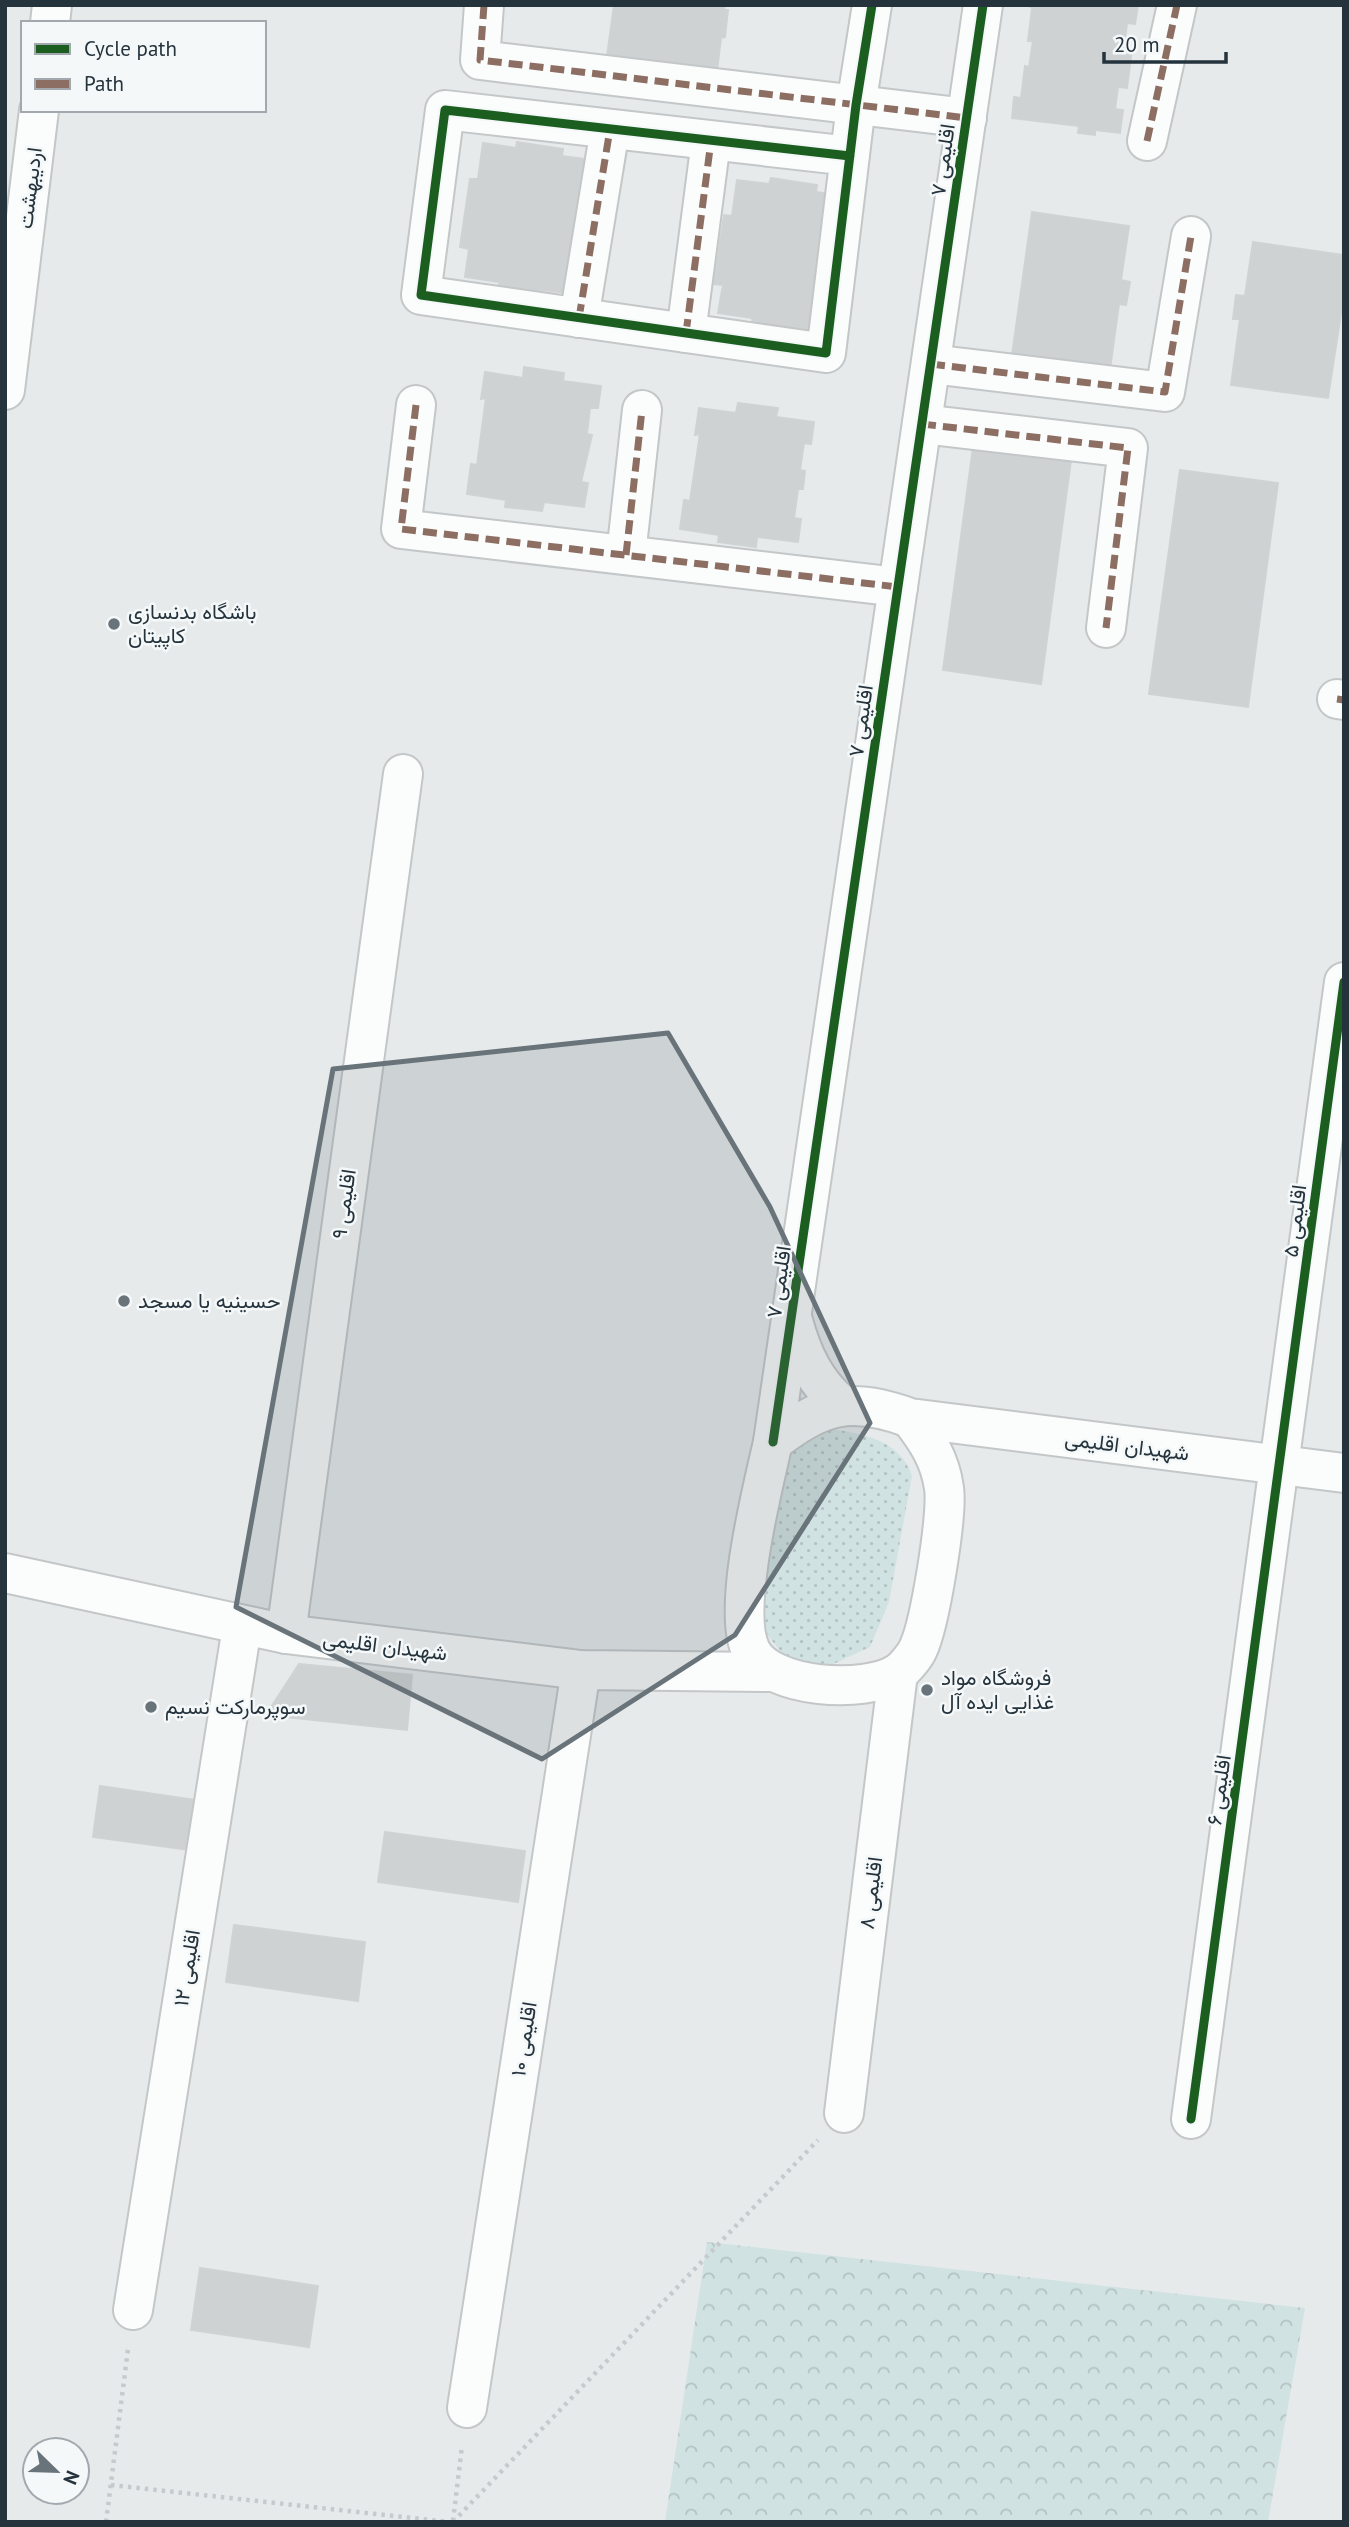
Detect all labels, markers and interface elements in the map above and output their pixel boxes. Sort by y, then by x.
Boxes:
legend [21,21,266,112]
scale bar [1104,21,1226,65]
text: 20 m [1114,31,1160,58]
text: Cycle path [84,35,177,62]
text: Path [84,70,124,97]
street label: اقلیمی ۷ [924,122,961,198]
street label: اردیبهشت [11,146,48,230]
place label: باشگاه بدنسازی کاپیتان [128,598,256,650]
marker: باشگاه بدنسازی کاپیتان [106,616,122,632]
street label: اقلیمی ۷ [842,683,879,759]
street label: اقلیمی ۹ [325,1167,362,1241]
street label: اقلیمی ۵ [1277,1183,1312,1259]
street label: اقلیمی ۷ [760,1244,797,1320]
place label: حسینیه یا مسجد [138,1287,281,1314]
marker: حسینیه یا مسجد [116,1293,132,1309]
street label: شهیدان اقلیمی [1063,1424,1191,1467]
street label: شهیدان اقلیمی [321,1624,449,1667]
place label: فروشگاه مواد غذایی ایده آل [941,1664,1054,1715]
marker: فروشگاه مواد غذایی ایده آل [919,1682,935,1698]
place label: سوپرمارکت نسیم [165,1693,306,1721]
marker: سوپرمارکت نسیم [143,1699,159,1715]
street label: اقلیمی ۶ [1200,1753,1237,1827]
street label: اقلیمی ۸ [853,1855,888,1931]
street label: اقلیمی ۱۲ [167,1928,206,2008]
street label: اقلیمی ۱۰ [504,2000,543,2078]
north arrow [21,2436,91,2506]
text: N [58,2467,85,2488]

